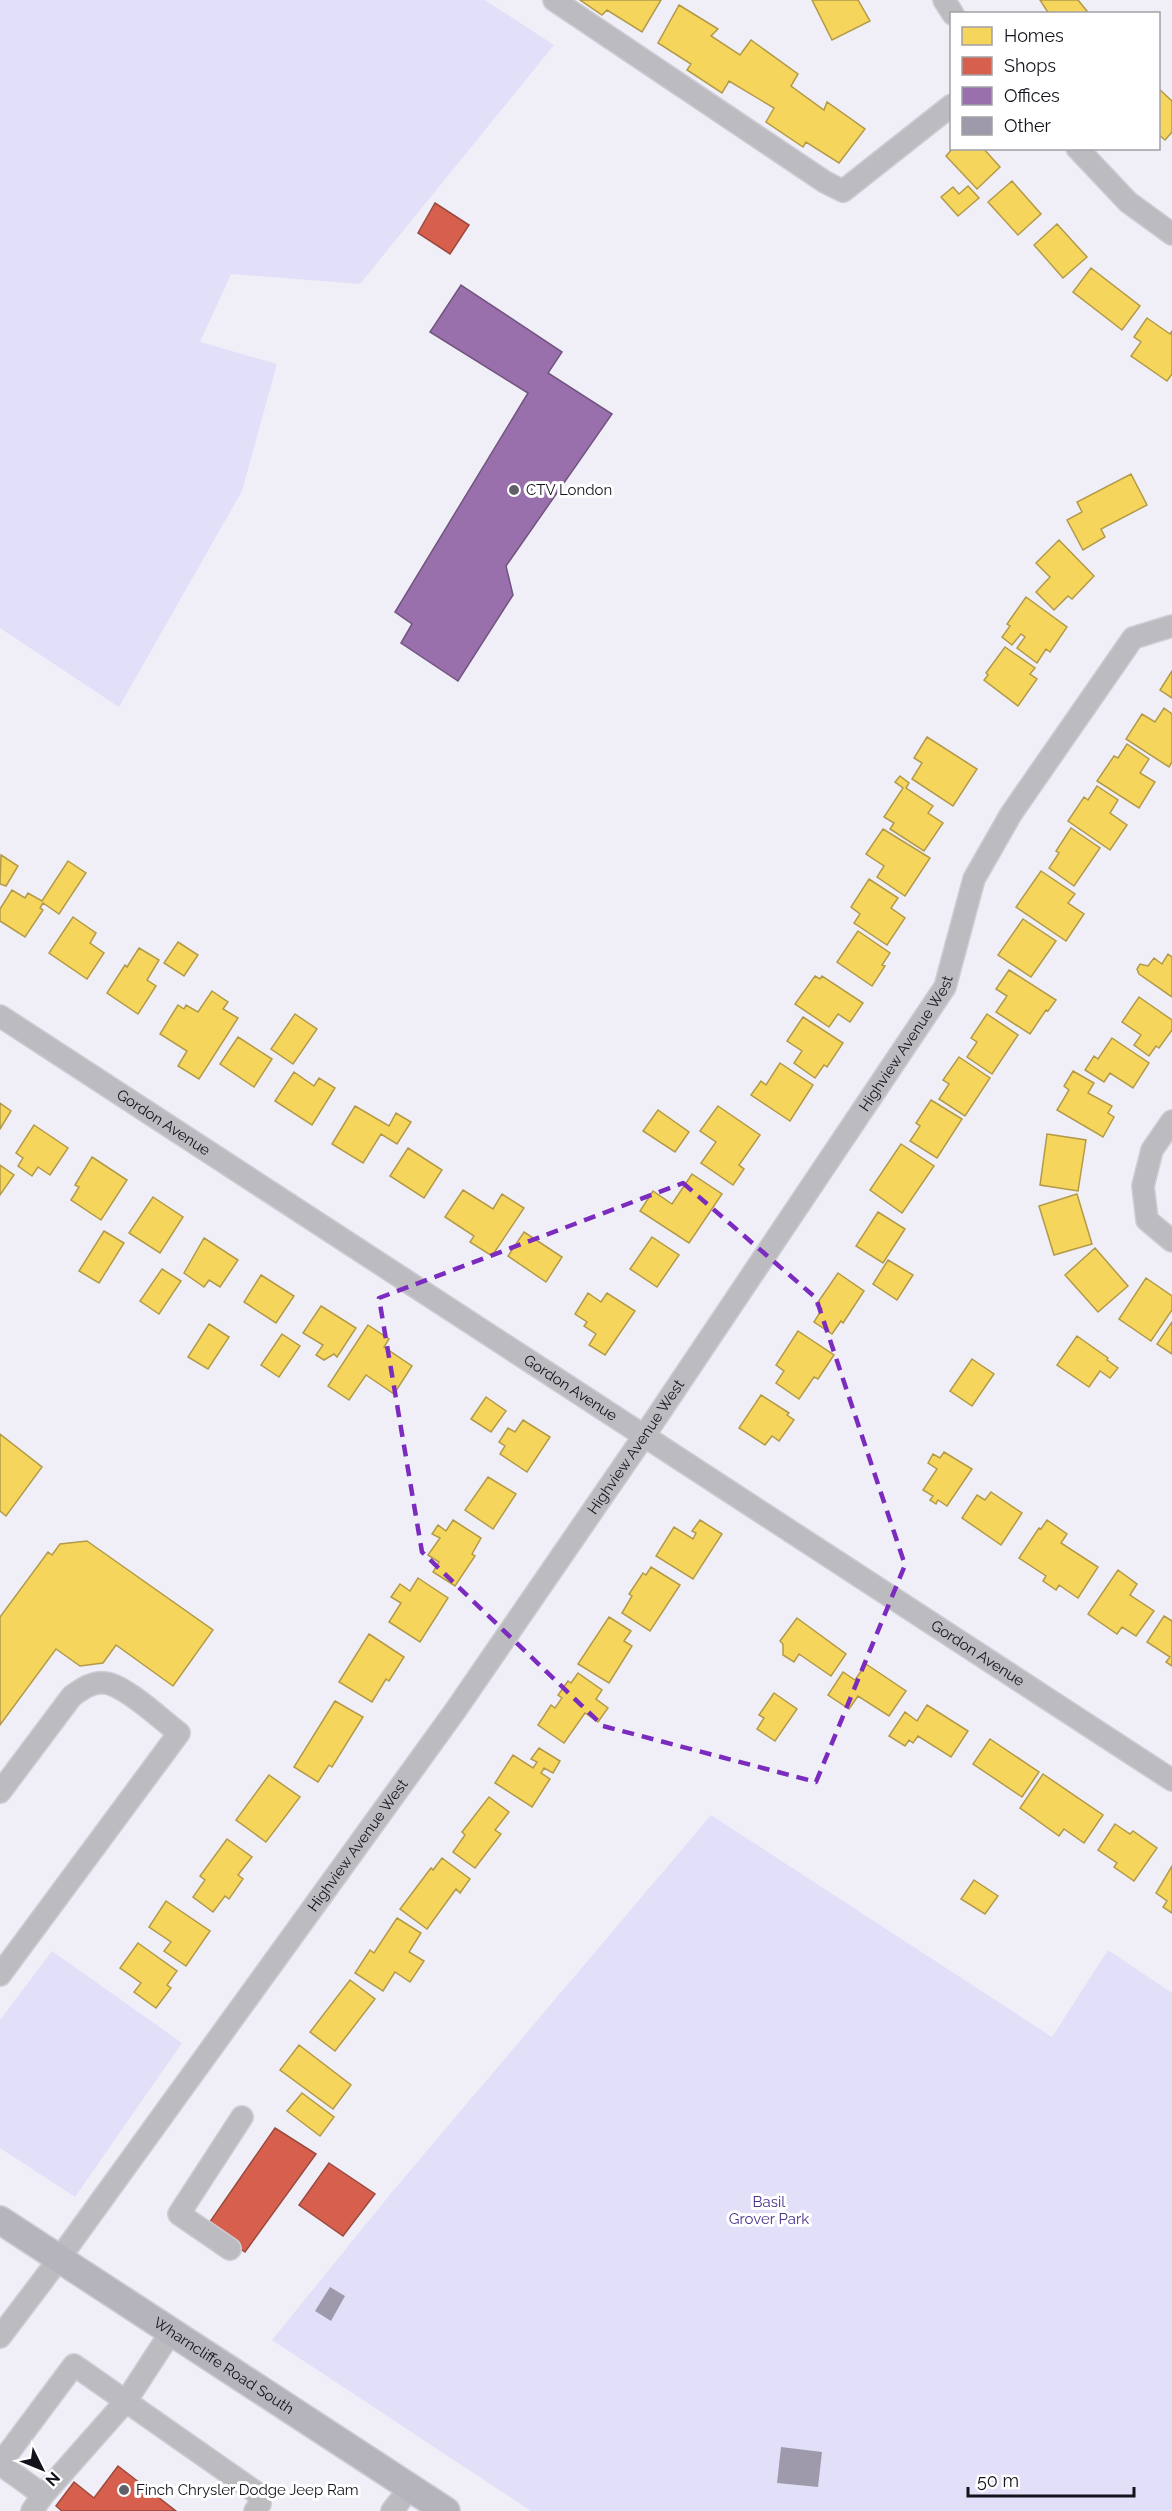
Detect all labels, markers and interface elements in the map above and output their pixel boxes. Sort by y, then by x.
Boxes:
legend [950,12,1160,150]
text: Homes [1004,25,1064,46]
text: Shops [1004,55,1056,76]
text: Offices [1004,85,1060,106]
text: Other [1004,115,1052,136]
place label: CTV London [526,481,612,499]
marker: CTV London [507,483,521,497]
street label: Highview Avenue West [855,974,957,1115]
street label: Gordon Avenue [113,1086,214,1160]
street label: Gordon Avenue [520,1351,621,1425]
street label: Highview Avenue West [584,1376,688,1518]
street label: Gordon Avenue [928,1616,1028,1690]
street label: Highview Avenue West [304,1776,412,1915]
park label: Basil Grover Park [729,2193,809,2228]
street label: Wharncliffe Road South [150,2314,297,2418]
north arrow [12,2439,72,2499]
scale bar [968,2460,1134,2498]
text: N [41,2468,64,2490]
text: 50 m [977,2470,1019,2491]
place label: Finch Chrysler Dodge Jeep Ram [136,2481,359,2499]
marker: Finch Chrysler Dodge Jeep Ram [117,2483,131,2497]

